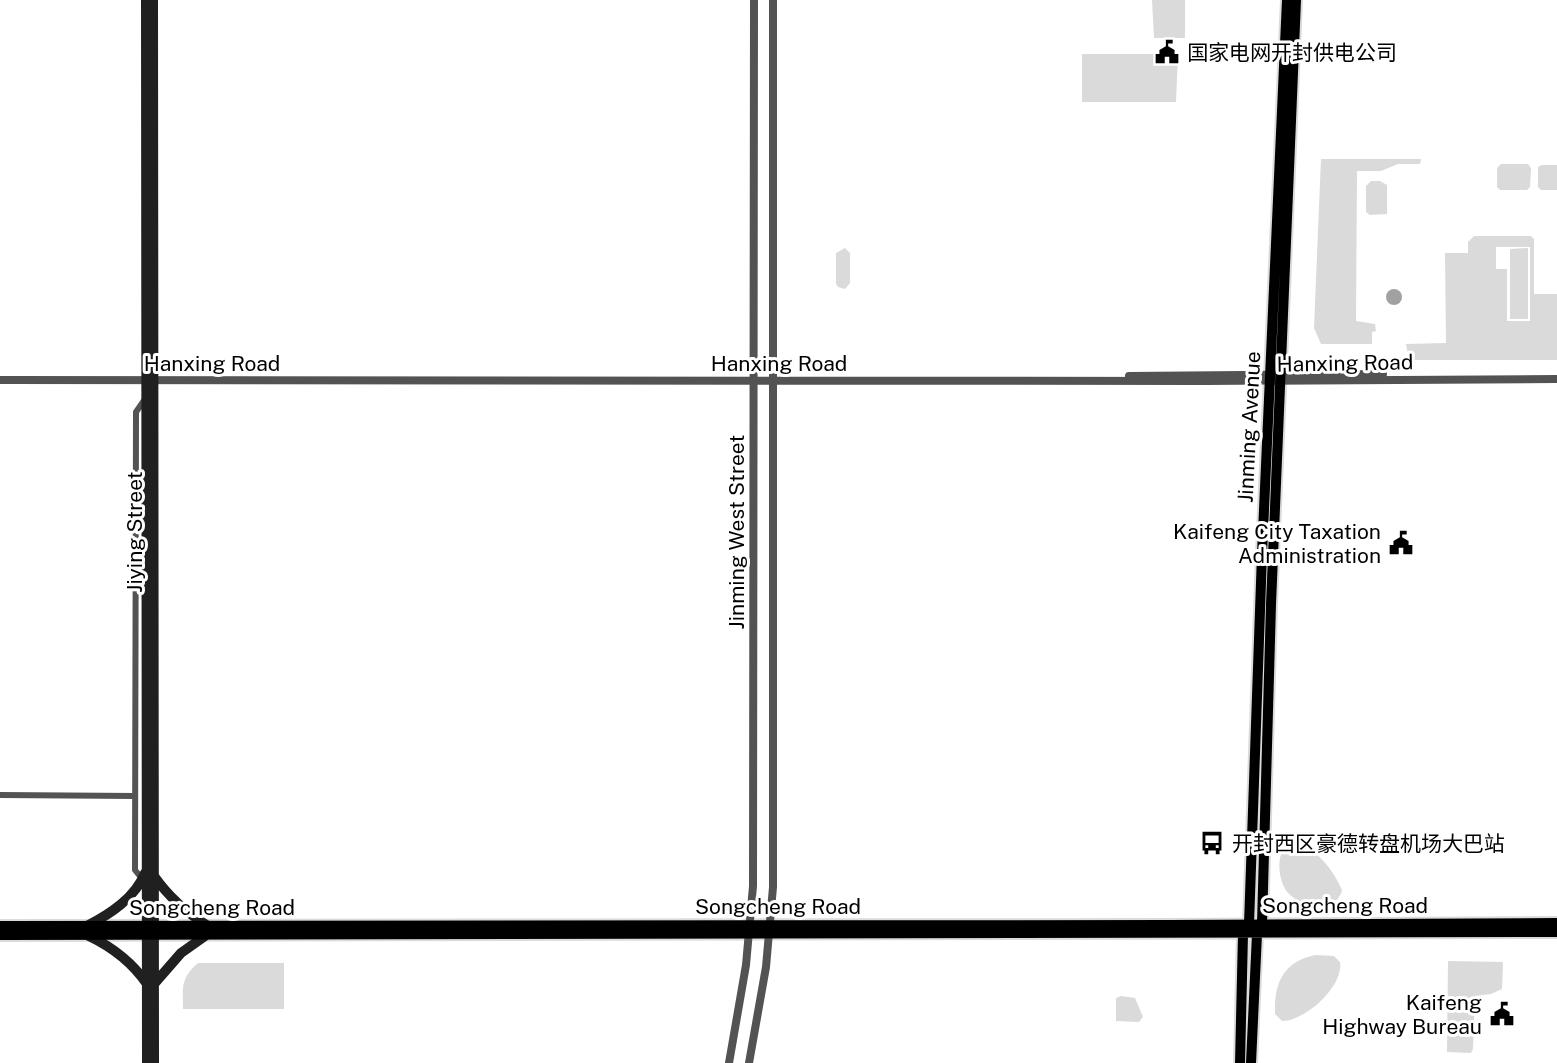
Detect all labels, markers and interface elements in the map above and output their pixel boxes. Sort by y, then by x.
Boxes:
public building icon: 国家电网开封供电公司 [1153,38,1181,66]
place label: 国家电网开封供电公司 [1187,40,1397,65]
street label: Hanxing Road [1276,349,1414,377]
street label: Hanxing Road [144,351,280,376]
street label: Hanxing Road [711,351,847,376]
street label: Jinming Avenue [1233,351,1265,503]
street label: Jinming West Street [724,435,749,629]
street label: Jiying Street [122,471,147,593]
place label: Kaifeng City Taxation Administration [1173,519,1381,568]
public building icon: Kaifeng City Taxation Administration [1387,529,1415,557]
bus stop icon: 开封西区豪德转盘机场大巴站 [1198,829,1226,857]
place label: 开封西区豪德转盘机场大巴站 [1232,831,1505,856]
street label: Songcheng Road [1262,893,1428,918]
street label: Songcheng Road [695,894,861,919]
street label: Songcheng Road [129,895,295,920]
place label: Kaifeng Highway Bureau [1322,990,1482,1039]
public building icon: Kaifeng Highway Bureau [1488,1000,1516,1028]

